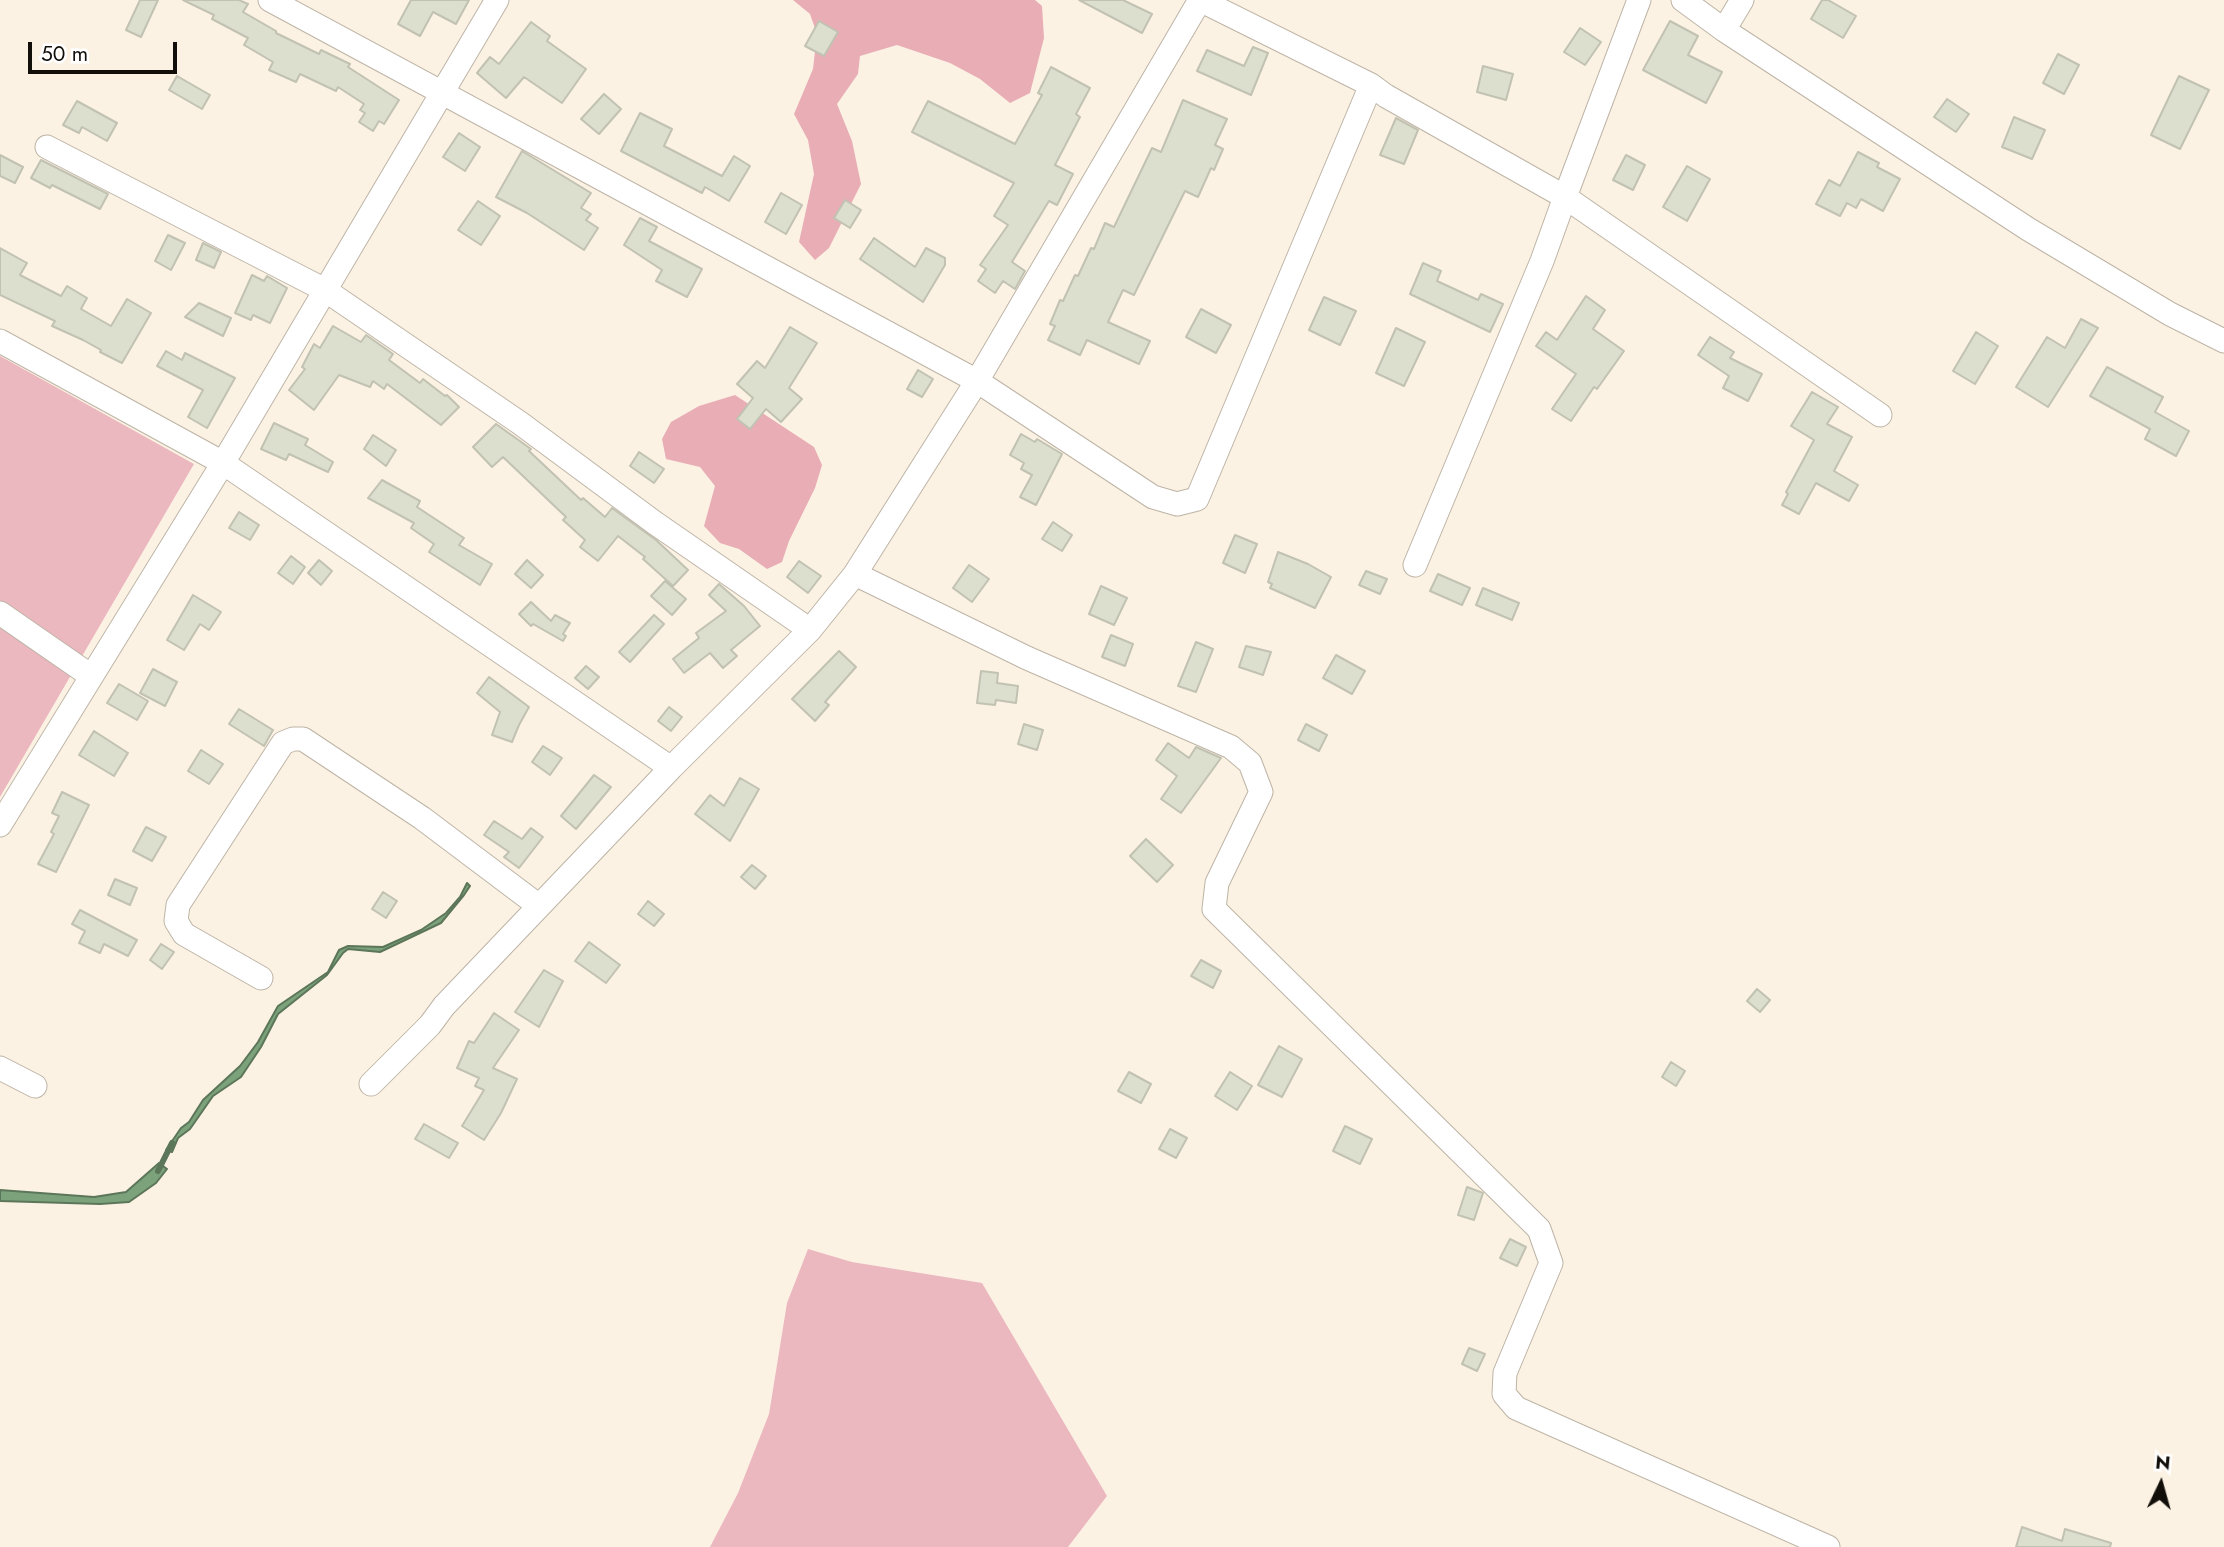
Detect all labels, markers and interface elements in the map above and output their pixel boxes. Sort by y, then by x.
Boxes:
scale bar [32,28,180,72]
text: 50 m [41,39,88,69]
text: N [2154,1448,2172,1477]
north arrow [2126,1449,2196,1519]

